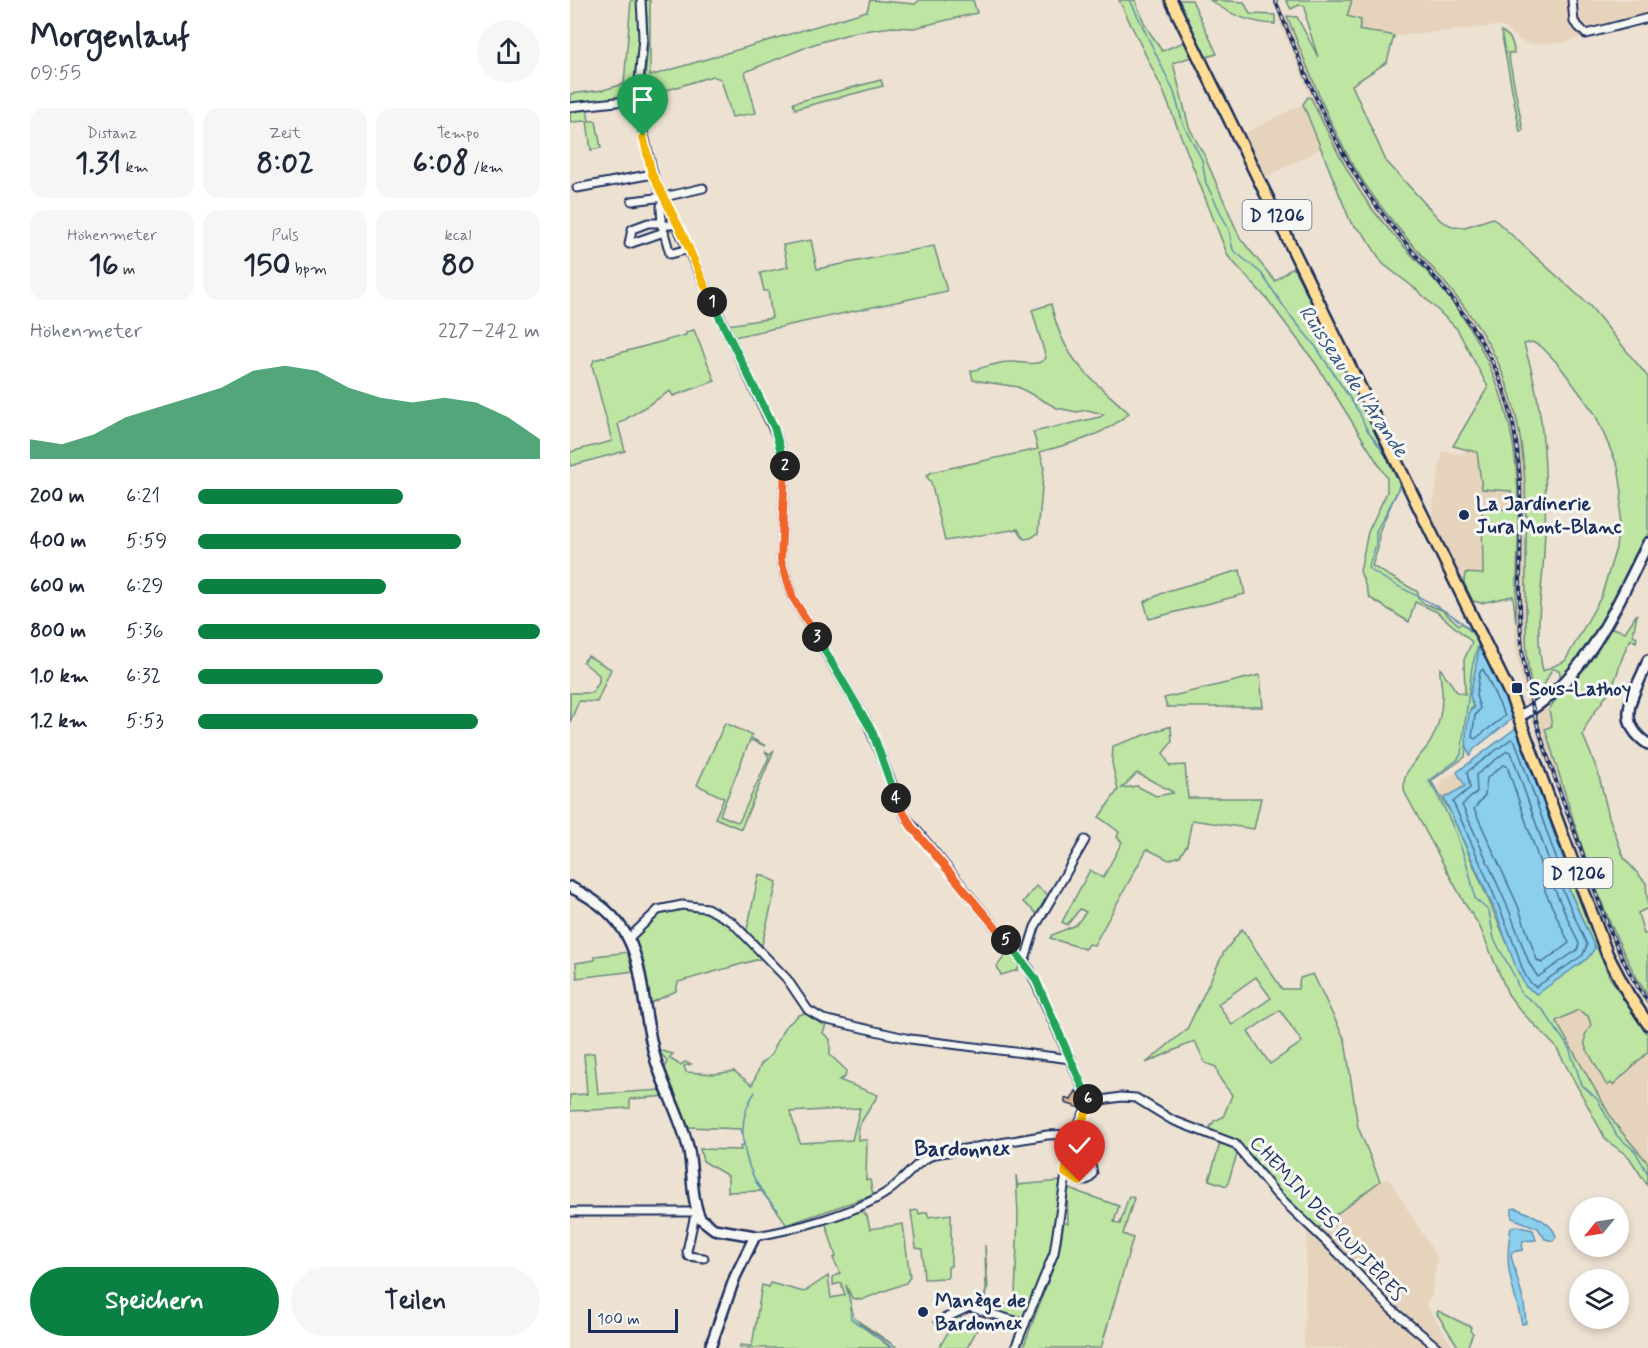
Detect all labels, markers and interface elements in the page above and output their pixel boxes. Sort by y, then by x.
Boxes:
text: Morgenlauf [30,15,190,59]
button: share [477,20,540,83]
text: 09:55 [30,60,81,87]
pin [617,74,668,136]
icon: arrive [626,83,659,116]
text: Distanz [87,123,137,144]
text: Zeit [269,123,301,144]
text: Tempo [437,123,479,144]
text: 1.31 [75,144,121,183]
text: 8:02 [256,144,314,183]
text: 6:08 [412,144,469,183]
text: km [121,157,149,178]
text: /km [469,157,504,178]
road number: D 1206 [1242,200,1312,230]
text: Höhenmeter [67,225,157,246]
text: Puls [272,225,299,246]
text: kcal [445,225,471,246]
text: 16 [88,246,118,285]
text: 150 [243,246,290,285]
text: 80 [441,246,475,285]
text: m [118,259,136,280]
text: bpm [290,259,327,280]
pin: 1 [697,287,727,317]
text: 1 [708,291,716,312]
water label: Ruisseau de l'Arande [1292,300,1415,464]
text: Höhenmeter [30,318,142,345]
text: 227–242 m [438,318,540,345]
pin: 2 [770,451,800,481]
text: 2 [781,455,789,476]
text: 200 m [30,483,85,510]
text: 6:21 [126,483,160,510]
place label: La Jardinerie Jura Mont-Blanc [1476,491,1622,541]
marker: La Jardinerie Jura Mont-Blanc [1457,508,1471,522]
text: 400 m [30,528,86,555]
text: 5:59 [126,528,167,555]
text: 600 m [30,573,85,600]
text: 6:29 [126,573,163,600]
text: 800 m [30,618,86,645]
text: 5:36 [126,618,163,645]
pin: 3 [802,622,832,652]
text: 3 [813,626,821,647]
text: 1.0 km [30,663,89,690]
text: 6:32 [126,663,161,690]
place label: Sous-Lathoy [1529,676,1631,703]
marker: Sous-Lathoy [1510,681,1524,695]
text: 1.2 km [30,708,87,735]
text: 5:53 [126,708,164,735]
pin: 4 [881,783,911,813]
text: 4 [891,787,901,808]
road number: D 1206 [1544,858,1612,888]
pin: 5 [991,925,1021,955]
text: 5 [1001,929,1011,950]
pin: 6 [1073,1084,1103,1114]
text: 6 [1084,1088,1092,1109]
pin [1054,1120,1105,1182]
icon: check [1063,1129,1096,1162]
street label: CHEMIN DES RUPIÈRES [1243,1130,1411,1308]
district label: Bardonnex [914,1136,1010,1164]
north arrow [1569,1197,1629,1257]
map controls [1569,1197,1629,1329]
button: Speichern [30,1267,279,1336]
button: Teilen [291,1267,540,1336]
button: layers [1569,1269,1629,1329]
place label: Manège de Bardonnex [935,1288,1026,1338]
marker: Manège de Bardonnex [916,1305,930,1319]
scale bar [588,1306,678,1334]
text: 100 m [597,1309,640,1330]

